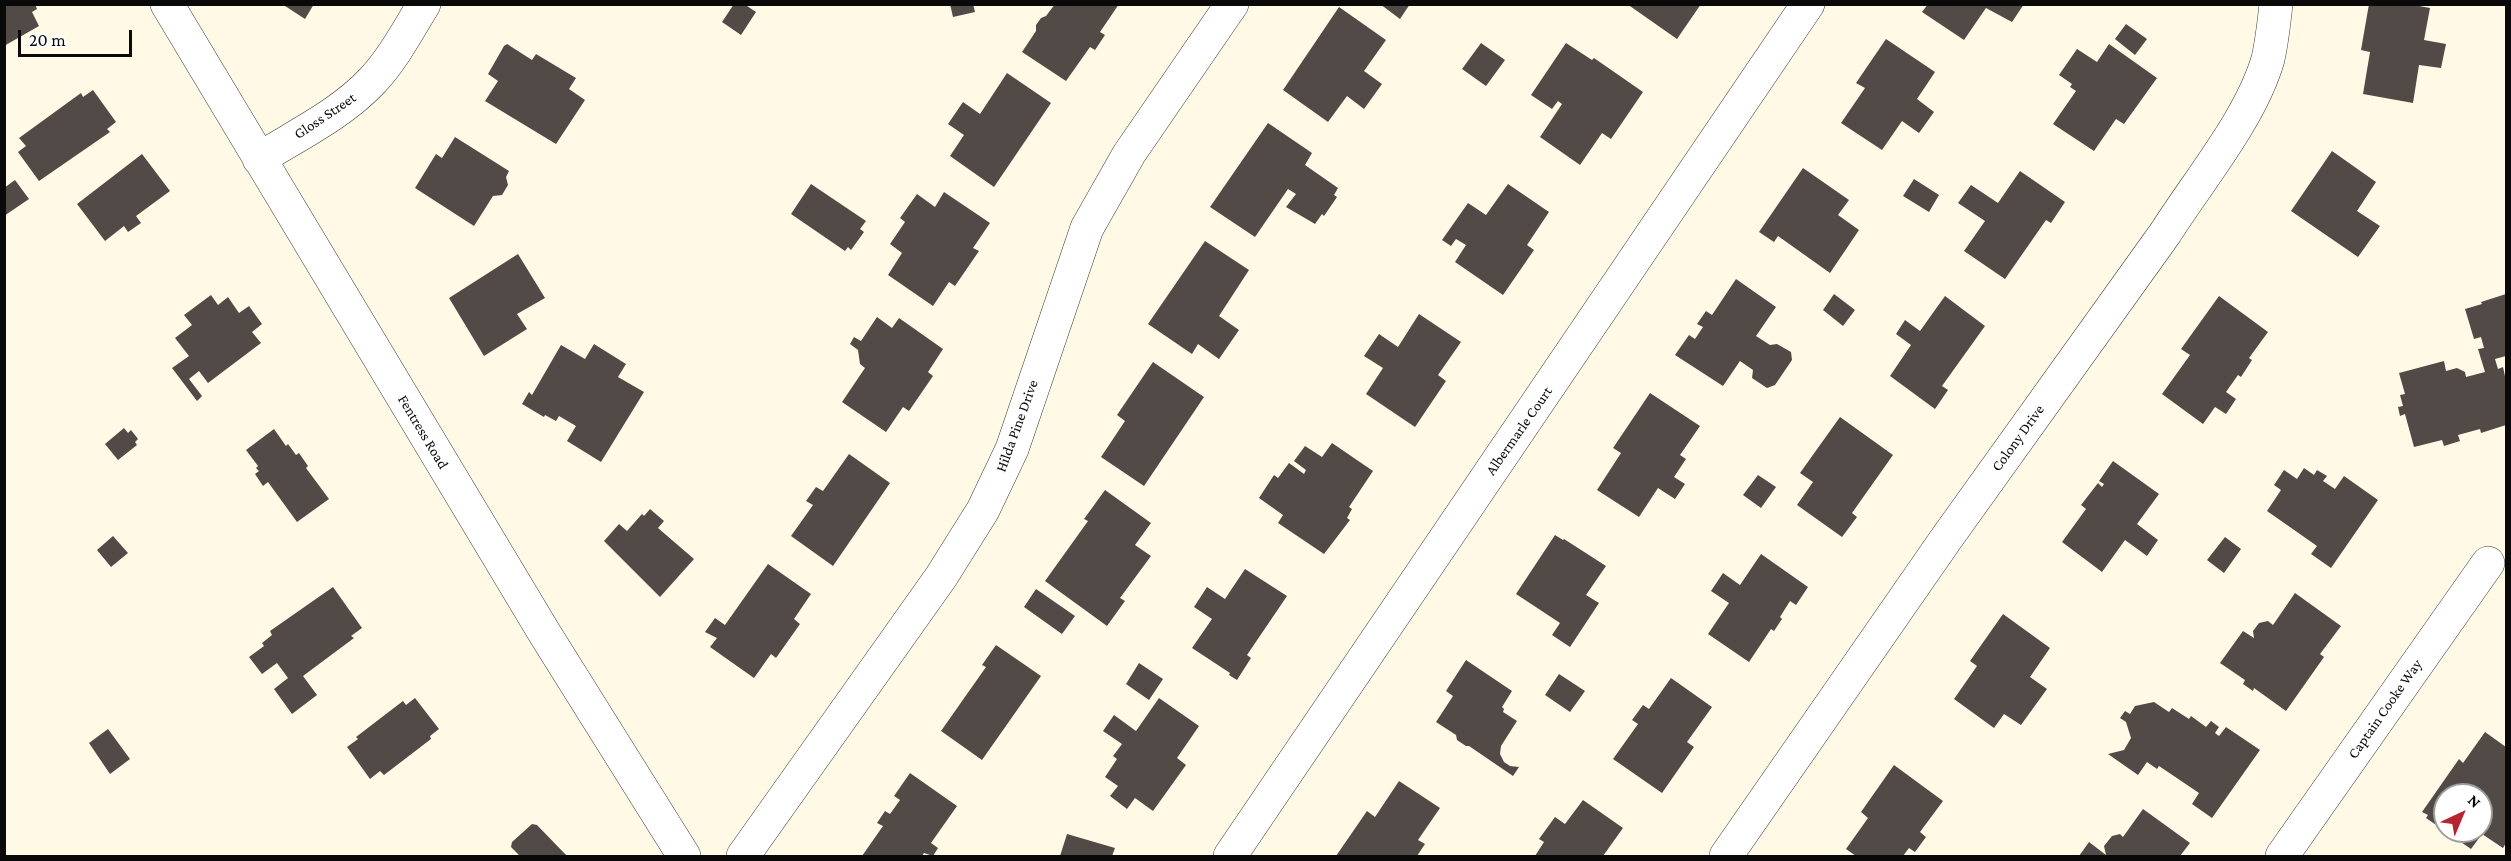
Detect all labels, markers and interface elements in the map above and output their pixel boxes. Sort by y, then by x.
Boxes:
scale bar [21,18,135,56]
text: 20 m [29,30,66,50]
street label: Gloss Street [291,89,359,143]
street label: Hilda Pine Drive [992,377,1042,475]
street label: Albermarle Court [1482,383,1556,479]
street label: Fentress Road [394,392,452,472]
street label: Colony Drive [1988,401,2048,475]
street label: Captain Cooke Way [2344,656,2426,762]
north arrow [2433,783,2493,843]
text: N [2465,791,2484,811]

